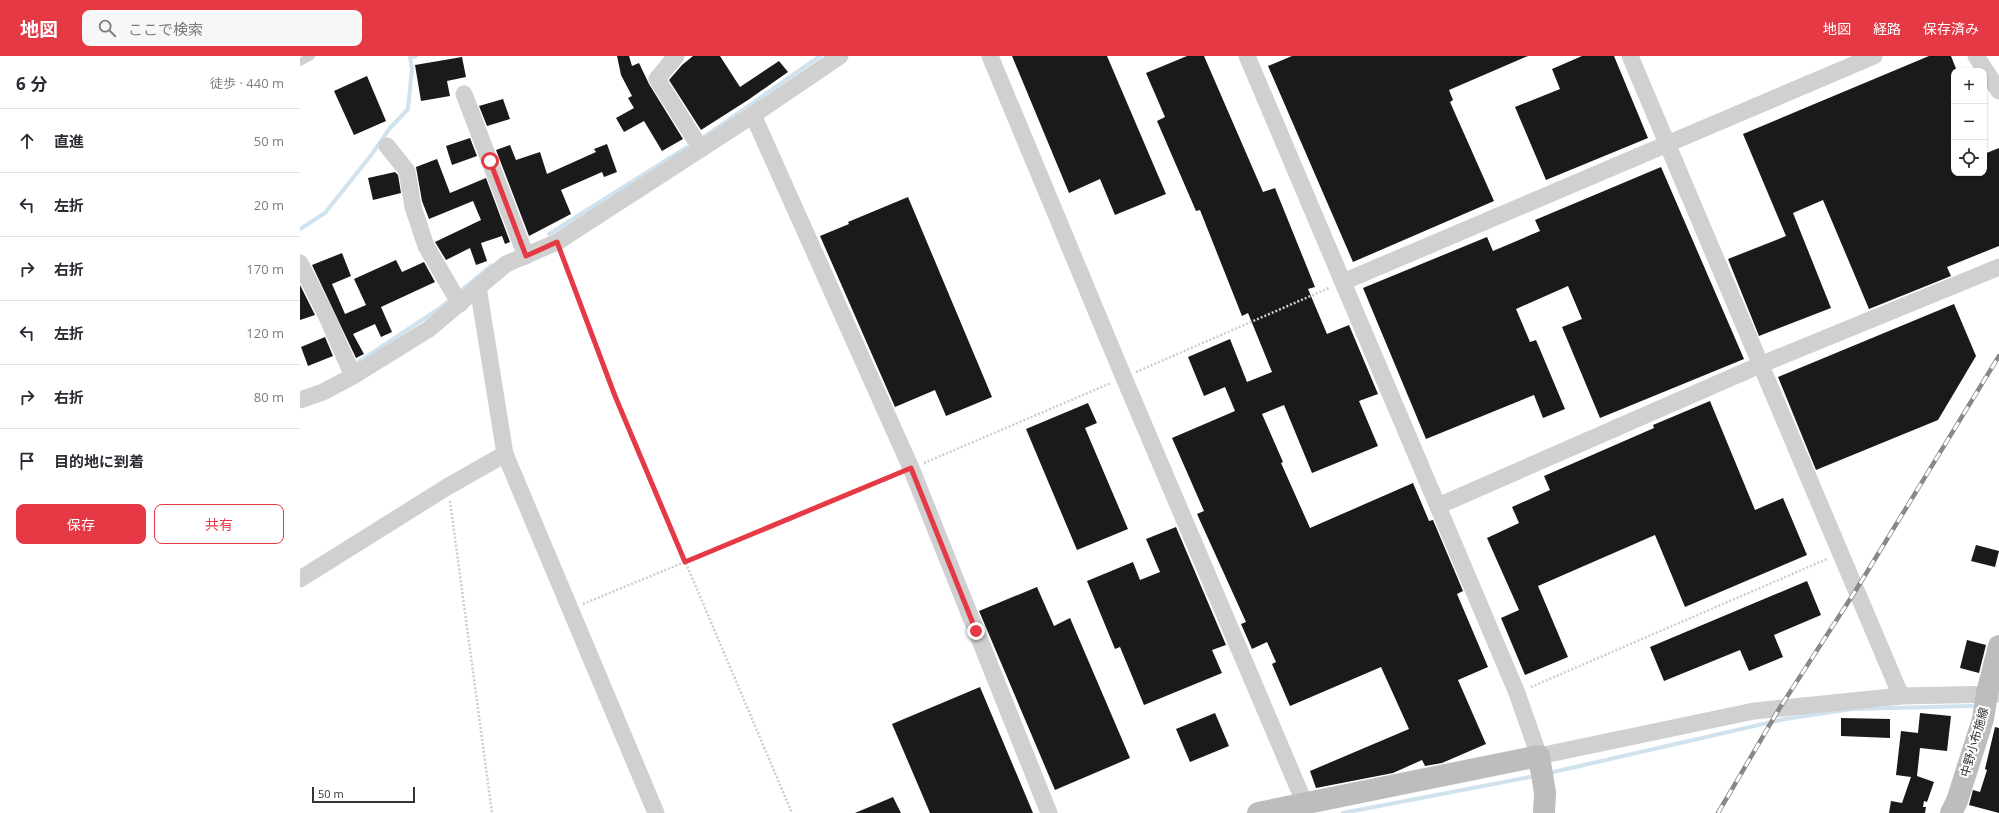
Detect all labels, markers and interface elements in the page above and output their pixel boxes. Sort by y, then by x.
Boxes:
search box [82,10,362,46]
text: 地図 [20,16,58,42]
icon: search [96,17,118,39]
text: ここで検索 [128,19,203,39]
text: 地図 [1823,19,1851,38]
text: 経路 [1873,19,1901,38]
text: 保存済み [1923,19,1979,38]
map controls [1951,68,1987,176]
button: + [1951,68,1987,104]
text: 6 分 [16,72,47,95]
text: 徒歩 · 440 m [210,74,284,92]
button: − [1951,104,1987,140]
icon: ahead [16,130,38,152]
text: 直進 [54,131,84,151]
text: 50 m [254,132,284,150]
button: locate [1951,140,1987,176]
route start [481,152,499,170]
icon: left [16,194,38,216]
text: 左折 [54,195,84,215]
text: 20 m [254,196,284,214]
icon: right [16,258,38,280]
text: 右折 [54,259,84,279]
text: 170 m [246,260,284,278]
icon: left [16,322,38,344]
text: 左折 [54,323,84,343]
text: 120 m [246,324,284,342]
icon: right [16,386,38,408]
text: 右折 [54,387,84,407]
text: 80 m [254,388,284,406]
icon: arrive [16,450,38,472]
text: 目的地に到着 [54,451,144,471]
button: 保存 [16,504,146,544]
button: 共有 [154,504,284,544]
route end [967,622,985,640]
street label: 中野小布施線 [1956,705,1992,779]
scale bar [312,785,415,804]
text: 50 m [318,786,344,801]

